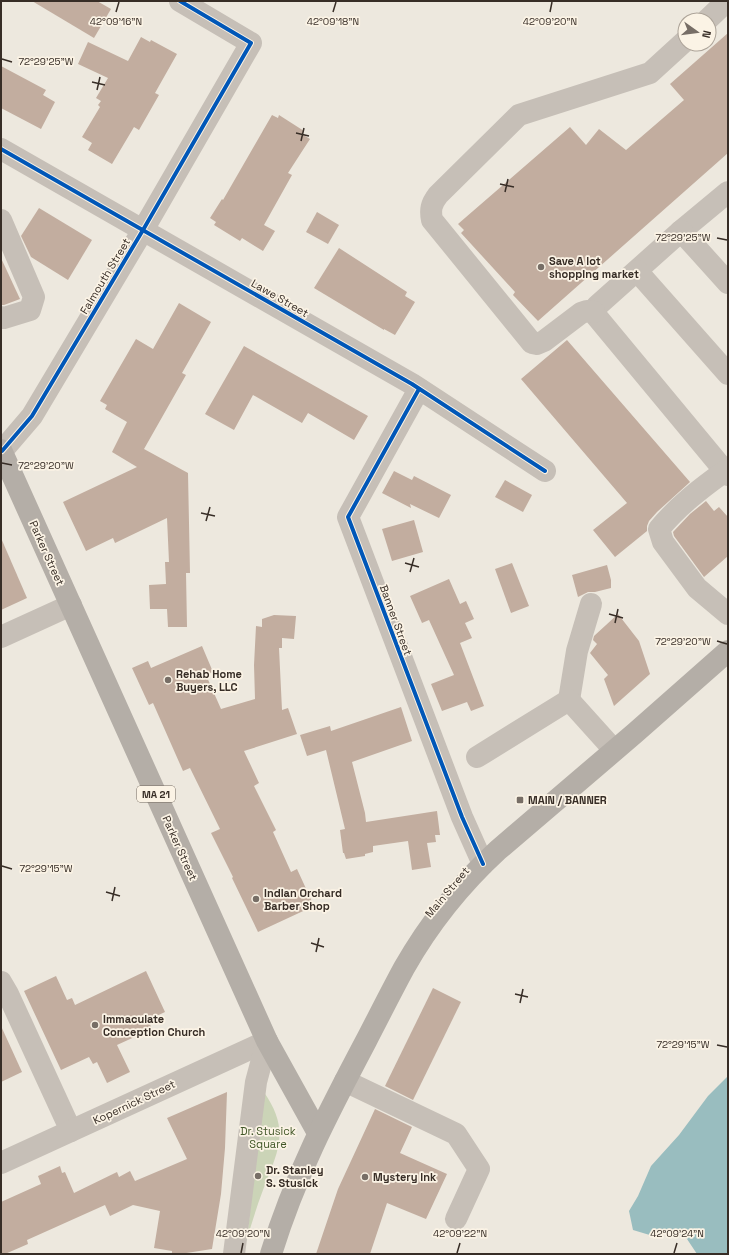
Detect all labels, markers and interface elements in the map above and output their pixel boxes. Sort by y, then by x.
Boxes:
north arrow [677,12,717,52]
text: 42°09'16"N [90,15,142,28]
text: 42°09'18"N [307,15,359,28]
text: 42°09'20"N [523,15,577,28]
text: N [699,29,714,40]
text: 72°29'25"W [18,55,74,68]
text: 72°29'25"W [655,231,711,244]
street label: Falmouth Street [77,235,133,317]
place label: Save A lot shopping market [549,254,639,281]
marker: Save A lot shopping market [536,262,546,272]
street label: Lawe Street [249,276,311,320]
text: 72°29'20"W [18,459,74,472]
street label: Parker Street [26,518,68,588]
street label: Banner Street [377,583,415,657]
text: 72°29'20"W [655,635,711,648]
place label: Rehab Home Buyers, LLC [176,667,242,694]
marker: Rehab Home Buyers, LLC [163,675,173,685]
road number: MA 21 [137,786,175,802]
place label: MAIN / BANNER [528,793,607,807]
marker: MAIN / BANNER [515,795,525,805]
street label: Parker Street [159,813,201,883]
text: 72°29'15"W [19,862,73,875]
street label: Main Street [422,864,472,920]
place label: Indian Orchard Barber Shop [264,886,342,913]
marker: Indian Orchard Barber Shop [251,894,261,904]
place label: Immaculate Conception Church [103,1012,206,1039]
marker: Immaculate Conception Church [90,1020,100,1030]
text: 72°29'15"W [656,1038,710,1051]
street label: Kopernick Street [91,1077,177,1127]
park label: Dr. Stusick Square [240,1124,296,1151]
place label: Dr. Stanley S. Stusick [266,1163,323,1190]
place label: Mystery Ink [373,1170,437,1184]
marker: Dr. Stanley S. Stusick [253,1171,263,1181]
marker: Mystery Ink [360,1172,370,1182]
text: 42°09'20"N [216,1227,270,1240]
text: 42°09'22"N [433,1227,487,1240]
text: 42°09'24"N [650,1227,704,1240]

